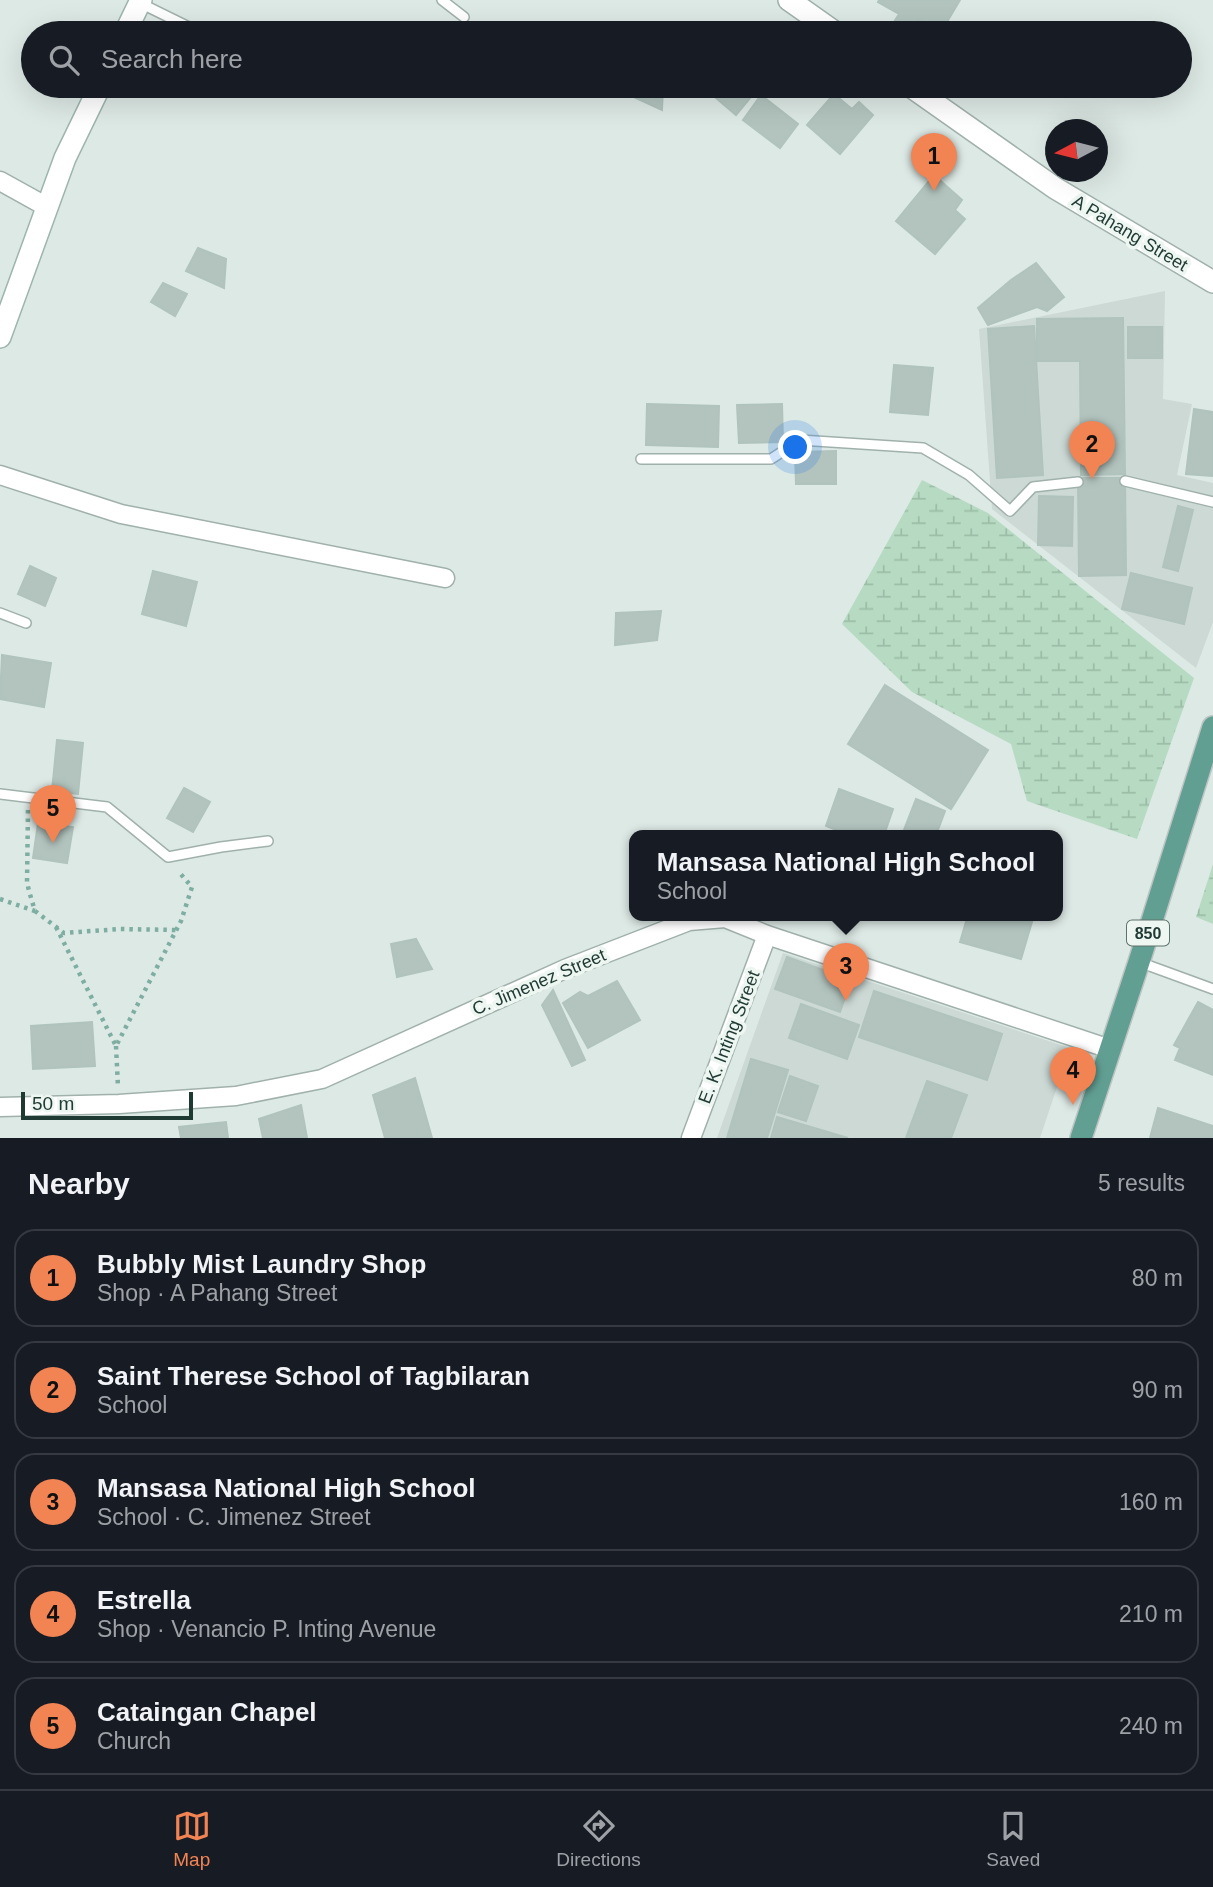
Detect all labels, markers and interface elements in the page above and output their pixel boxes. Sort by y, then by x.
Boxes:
search box [21,21,1192,98]
icon: search [45,41,83,79]
text: Search here [101,44,243,74]
north arrow [1045,119,1108,182]
pin: 1 [911,133,957,191]
street label: A Pahang Street [1069,191,1191,275]
pin: 2 [1069,421,1115,479]
your location [778,430,812,464]
pin: 5 [30,785,76,843]
popup [629,830,1063,921]
text: Mansasa National High School [657,847,1035,877]
text: School [657,878,727,904]
road number: 850 [1127,920,1169,945]
pin: 3 [823,943,869,1001]
street label: C. Jimenez Street [469,945,609,1019]
street label: E. K. Inting Street [694,968,764,1106]
pin: 4 [1050,1047,1096,1105]
scale bar [21,1089,192,1121]
text: 50 m [32,1093,74,1114]
text: Nearby [28,1167,130,1200]
text: 5 results [1098,1170,1185,1196]
text: Bubbly Mist Laundry Shop [97,1249,426,1279]
text: 1 [47,1265,59,1291]
text: 80 m [1132,1265,1183,1291]
text: Shop · A Pahang Street [97,1280,337,1306]
text: Saint Therese School of Tagbilaran [97,1361,530,1391]
text: 2 [47,1377,59,1403]
text: 90 m [1132,1377,1183,1403]
text: School [97,1392,167,1418]
text: Mansasa National High School [97,1473,476,1503]
text: 3 [47,1489,59,1515]
text: 160 m [1119,1489,1183,1515]
text: School · C. Jimenez Street [97,1504,371,1530]
text: Estrella [97,1585,191,1615]
text: 4 [47,1601,59,1627]
text: 210 m [1119,1601,1183,1627]
text: Shop · Venancio P. Inting Avenue [97,1616,436,1642]
text: Cataingan Chapel [97,1697,317,1727]
text: 5 [47,1713,59,1739]
text: 240 m [1119,1713,1183,1739]
text: Church [97,1728,171,1754]
tab: Map [173,1807,211,1871]
tab: Directions [556,1807,641,1871]
tab: Saved [986,1807,1040,1871]

